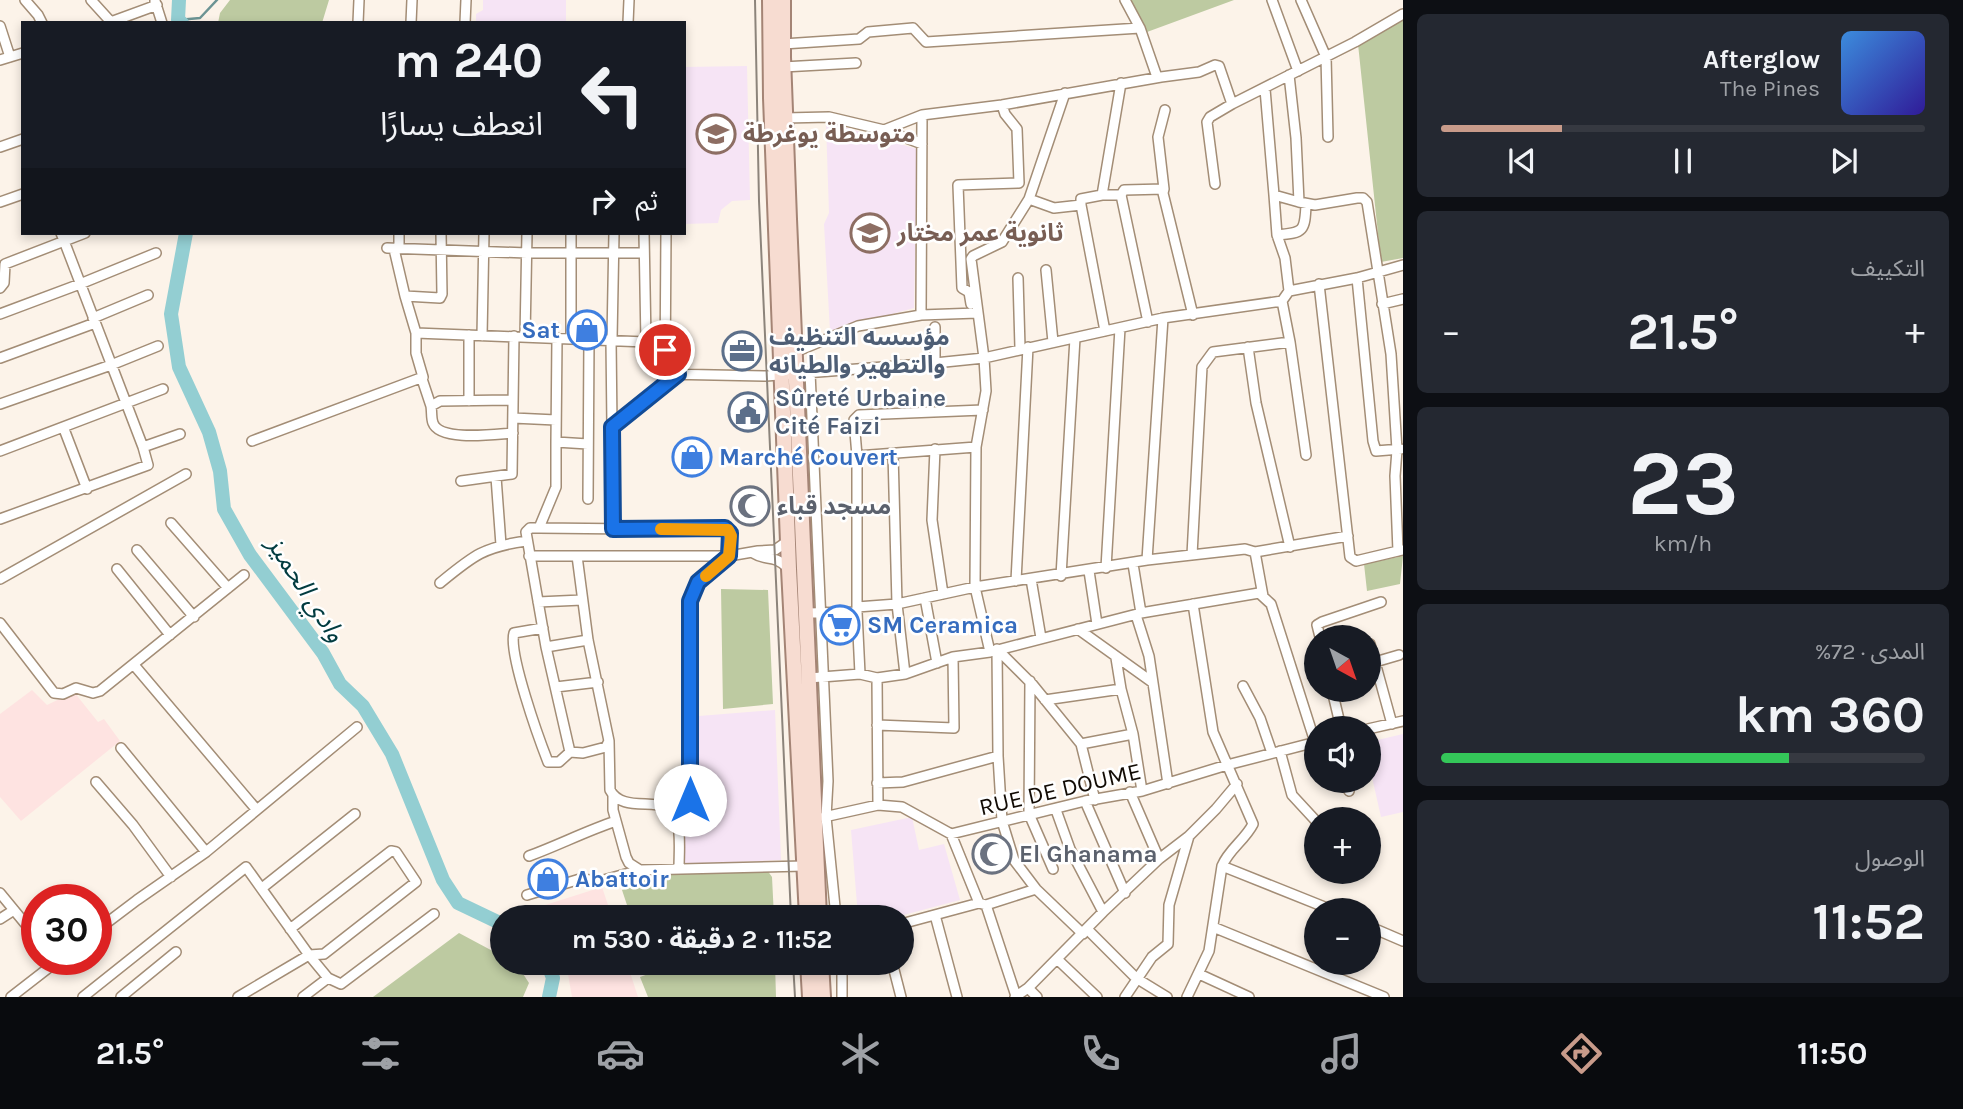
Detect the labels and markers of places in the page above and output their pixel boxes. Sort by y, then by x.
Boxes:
school or university icon: متوسطة يوغرطة [695,113,737,155]
place label: متوسطة يوغرطة [743,120,916,148]
school or university icon: ثانوية عمر مختار [849,212,891,254]
place label: ثانوية عمر مختار [896,219,1064,247]
shop icon: Sat [566,309,608,351]
place label: Sat [521,316,560,344]
pin [635,320,695,380]
place label: مؤسسه التنظيف والتطهير والطيانه [769,323,950,379]
office icon: مؤسسه التنظيف والتطهير والطيانه [721,330,763,372]
place label: Sûreté Urbaine Cité Faizi [775,384,946,440]
public building icon: Sûreté Urbaine Cité Faizi [727,391,769,433]
shop icon: Marché Couvert [671,436,713,478]
place label: Marché Couvert [719,443,898,471]
mosque icon: مسجد قباء [729,485,771,527]
place label: مسجد قباء [777,492,891,520]
supermarket icon: SM Ceramica [819,604,861,646]
place label: SM Ceramica [867,611,1018,639]
mosque icon: El Ghanama [971,833,1013,875]
place label: El Ghanama [1019,840,1158,868]
shop icon: Abattoir [527,858,569,900]
place label: Abattoir [575,865,669,893]

